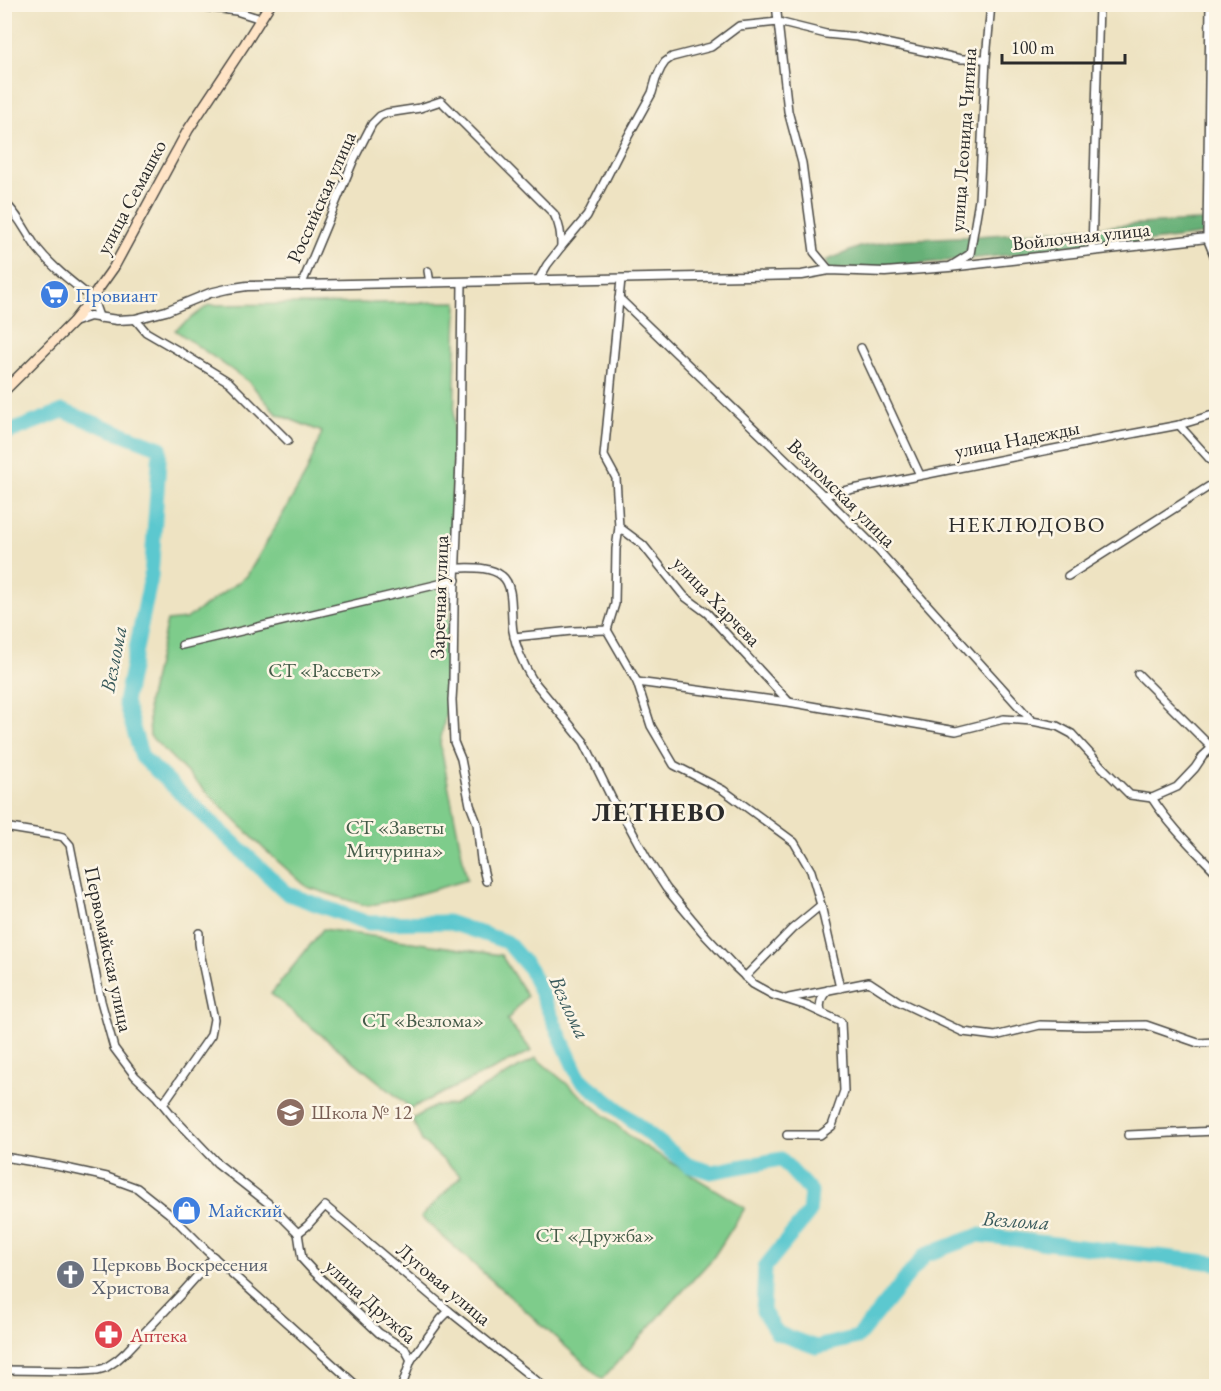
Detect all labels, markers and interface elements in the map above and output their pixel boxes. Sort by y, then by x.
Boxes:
scale bar [1002,27,1125,65]
text: 100 m [1011,36,1055,59]
street label: улица Леонида Чигина [944,47,982,233]
street label: Российская улица [280,127,362,267]
street label: улица Семашко [90,135,172,259]
street label: Войлочная улица [1011,216,1151,256]
supermarket icon: Провиант [38,279,70,311]
place label: Провиант [75,282,157,308]
street label: улица Надежды [952,414,1082,464]
street label: Везломская улица [782,433,902,553]
district label: НЕКЛЮДОВО [948,510,1106,539]
street label: Заречная улица [424,535,454,659]
street label: улица Харчева [667,550,767,652]
water label: Везлома [93,623,133,696]
park label: СТ «Рассвет» [268,657,382,683]
district label: ЛЕТНЕВО [592,795,726,829]
park label: СТ «Заветы Мичурина» [346,814,444,863]
street label: Первомайская улица [79,864,139,1034]
water label: Везлома [543,970,596,1043]
park label: СТ «Везлома» [362,1007,484,1033]
school or university icon: Школа № 12 [274,1096,306,1128]
place label: Школа № 12 [311,1099,413,1125]
shop icon: Майский [171,1194,203,1226]
place label: Майский [208,1197,283,1223]
water label: Везлома [981,1204,1050,1236]
park label: СТ «Дружба» [535,1222,655,1248]
street label: Луговая улица [391,1237,497,1331]
place label: Церковь Воскресения Христова [91,1251,268,1300]
street label: улица Дружба [320,1253,422,1349]
church icon: Церковь Воскресения Христова [55,1259,87,1291]
pharmacy icon: Аптека [93,1319,125,1351]
place label: Аптека [129,1322,187,1348]

